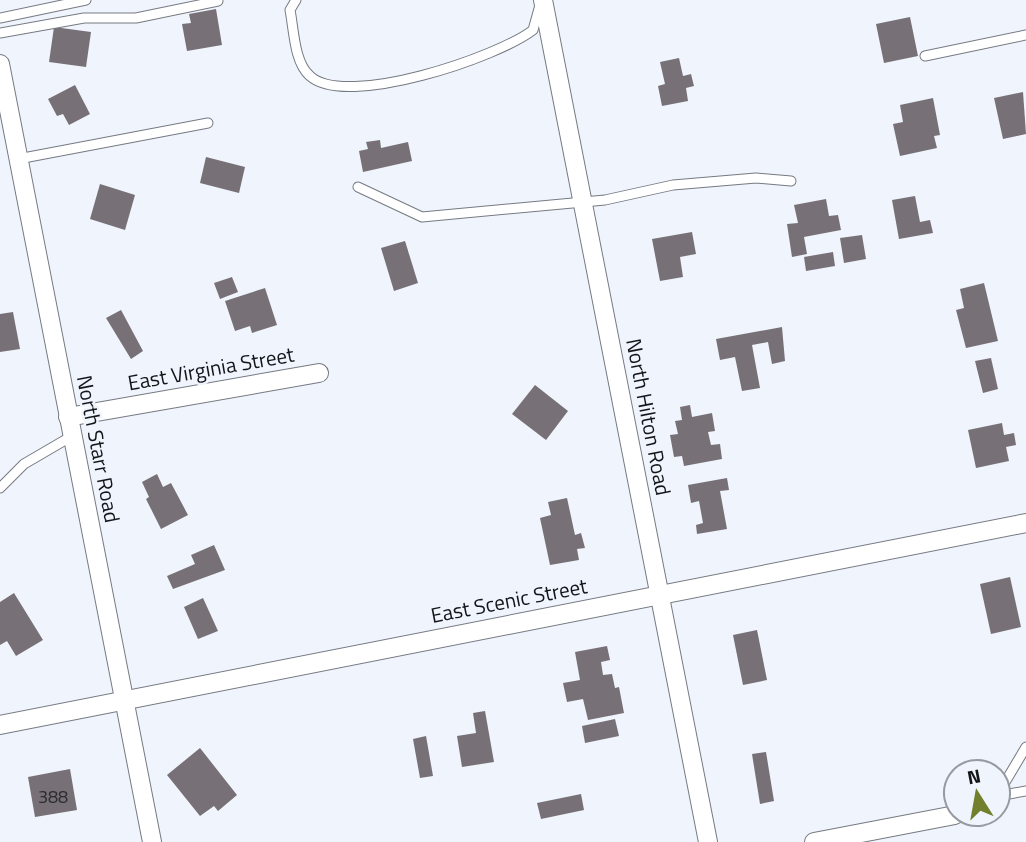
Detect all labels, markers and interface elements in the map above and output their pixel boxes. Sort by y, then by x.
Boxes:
street label: North Hilton Road [618,336,680,498]
street label: East Virginia Street [125,338,297,398]
street label: North Starr Road [69,372,129,525]
street label: East Scenic Street [428,569,590,631]
north arrow [942,758,1012,828]
text: N [964,760,983,791]
house number: 388 [38,783,68,810]

